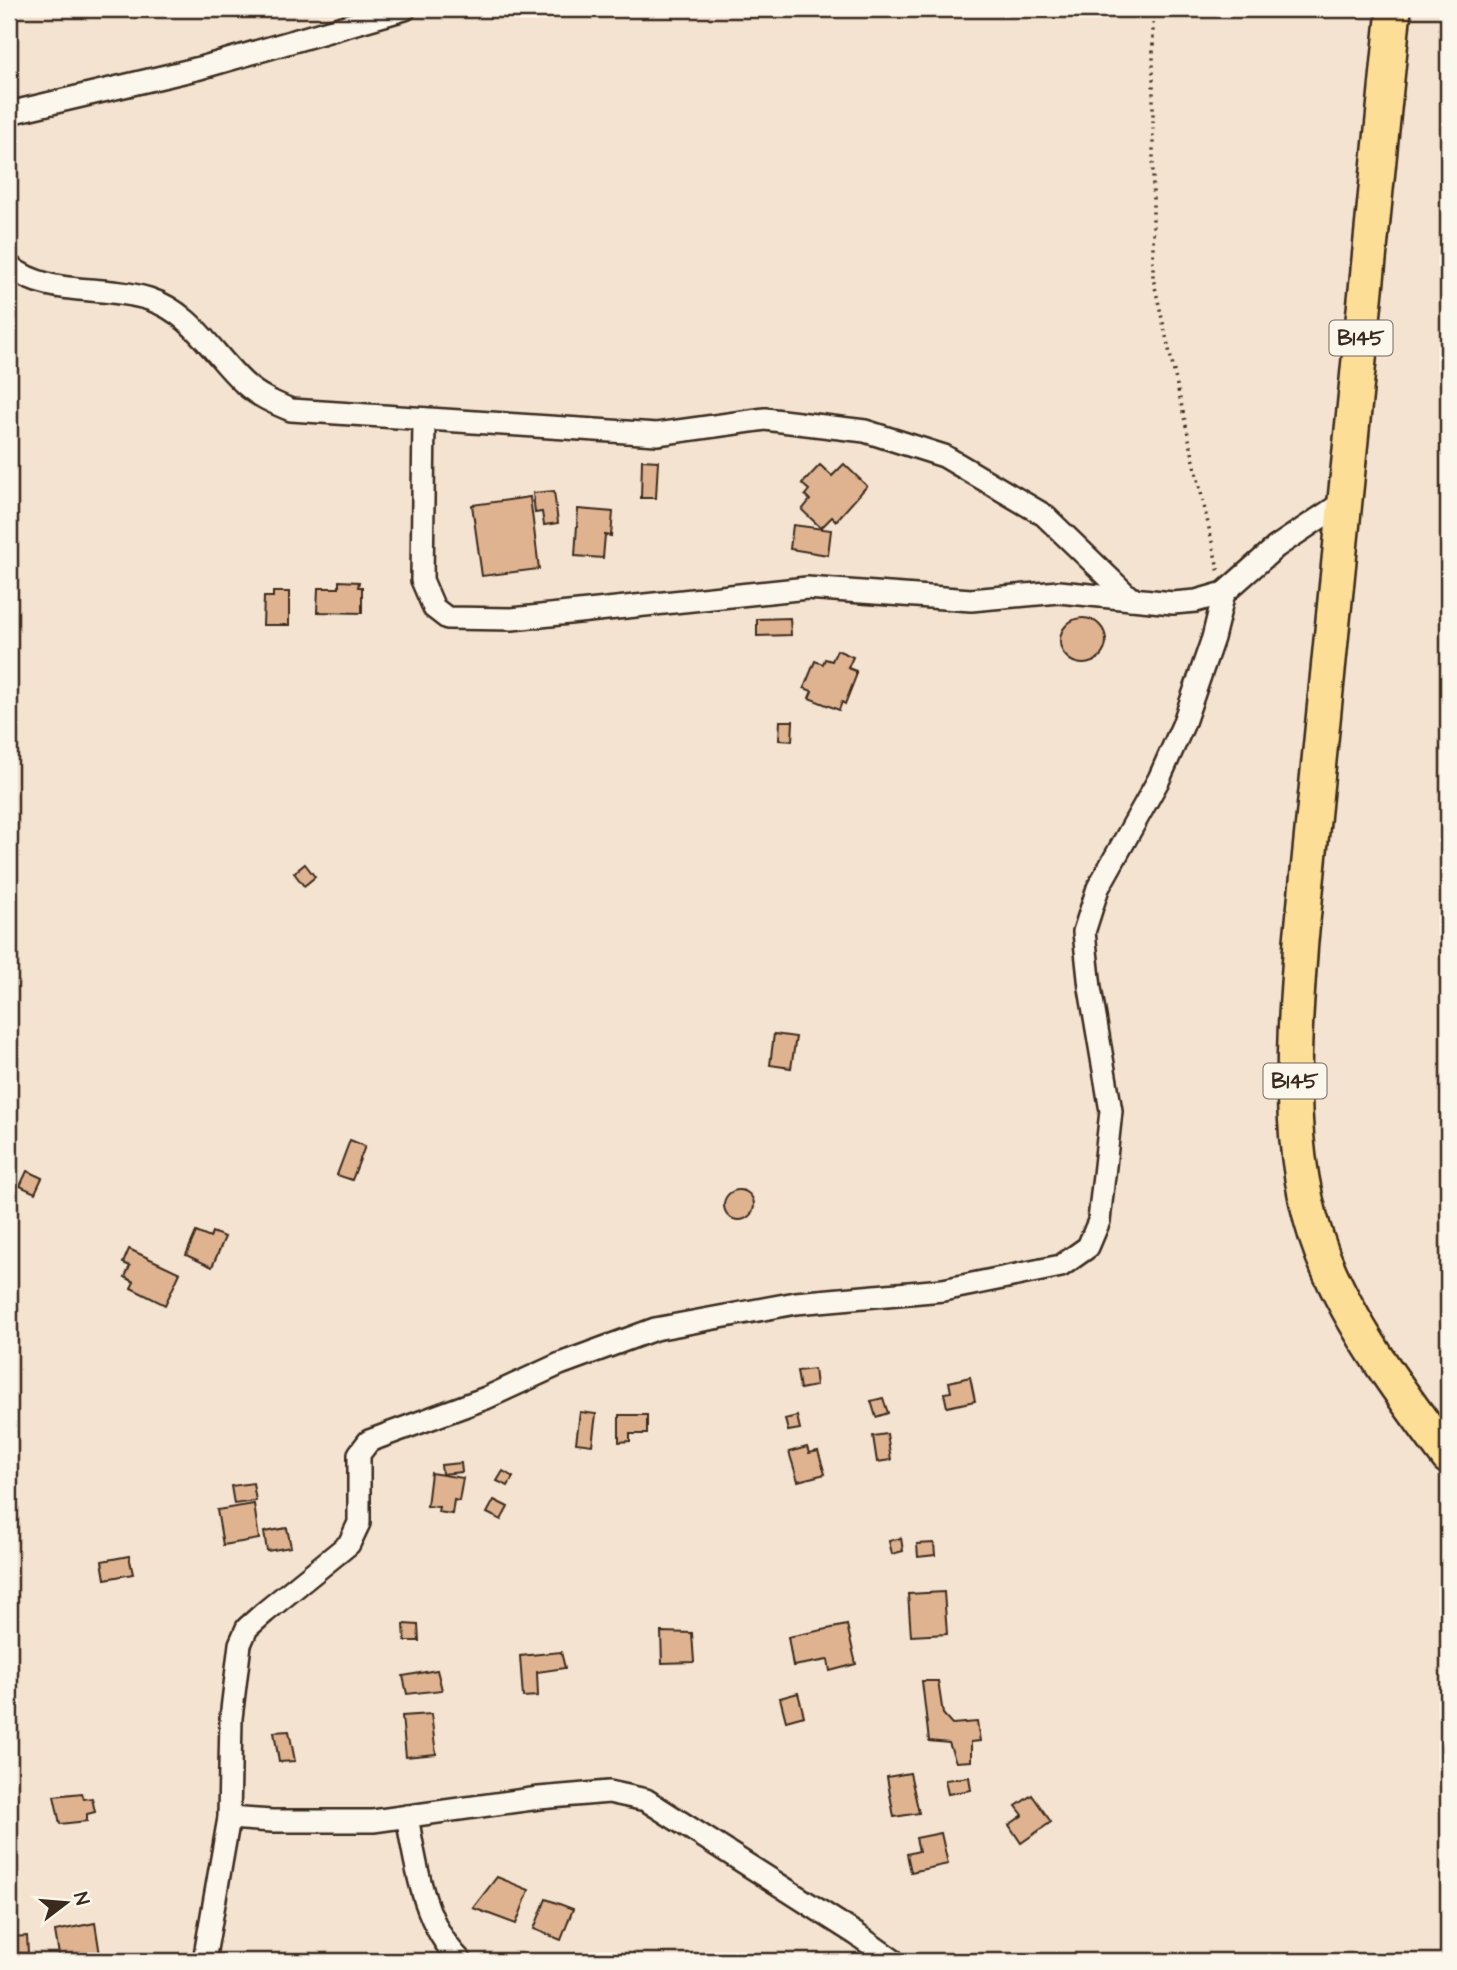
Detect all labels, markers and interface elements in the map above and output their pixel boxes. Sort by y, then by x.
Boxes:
road number: B145 [1330,320,1392,356]
road number: B145 [1264,1064,1326,1098]
north arrow [32,1868,102,1938]
text: N [66,1889,96,1908]

